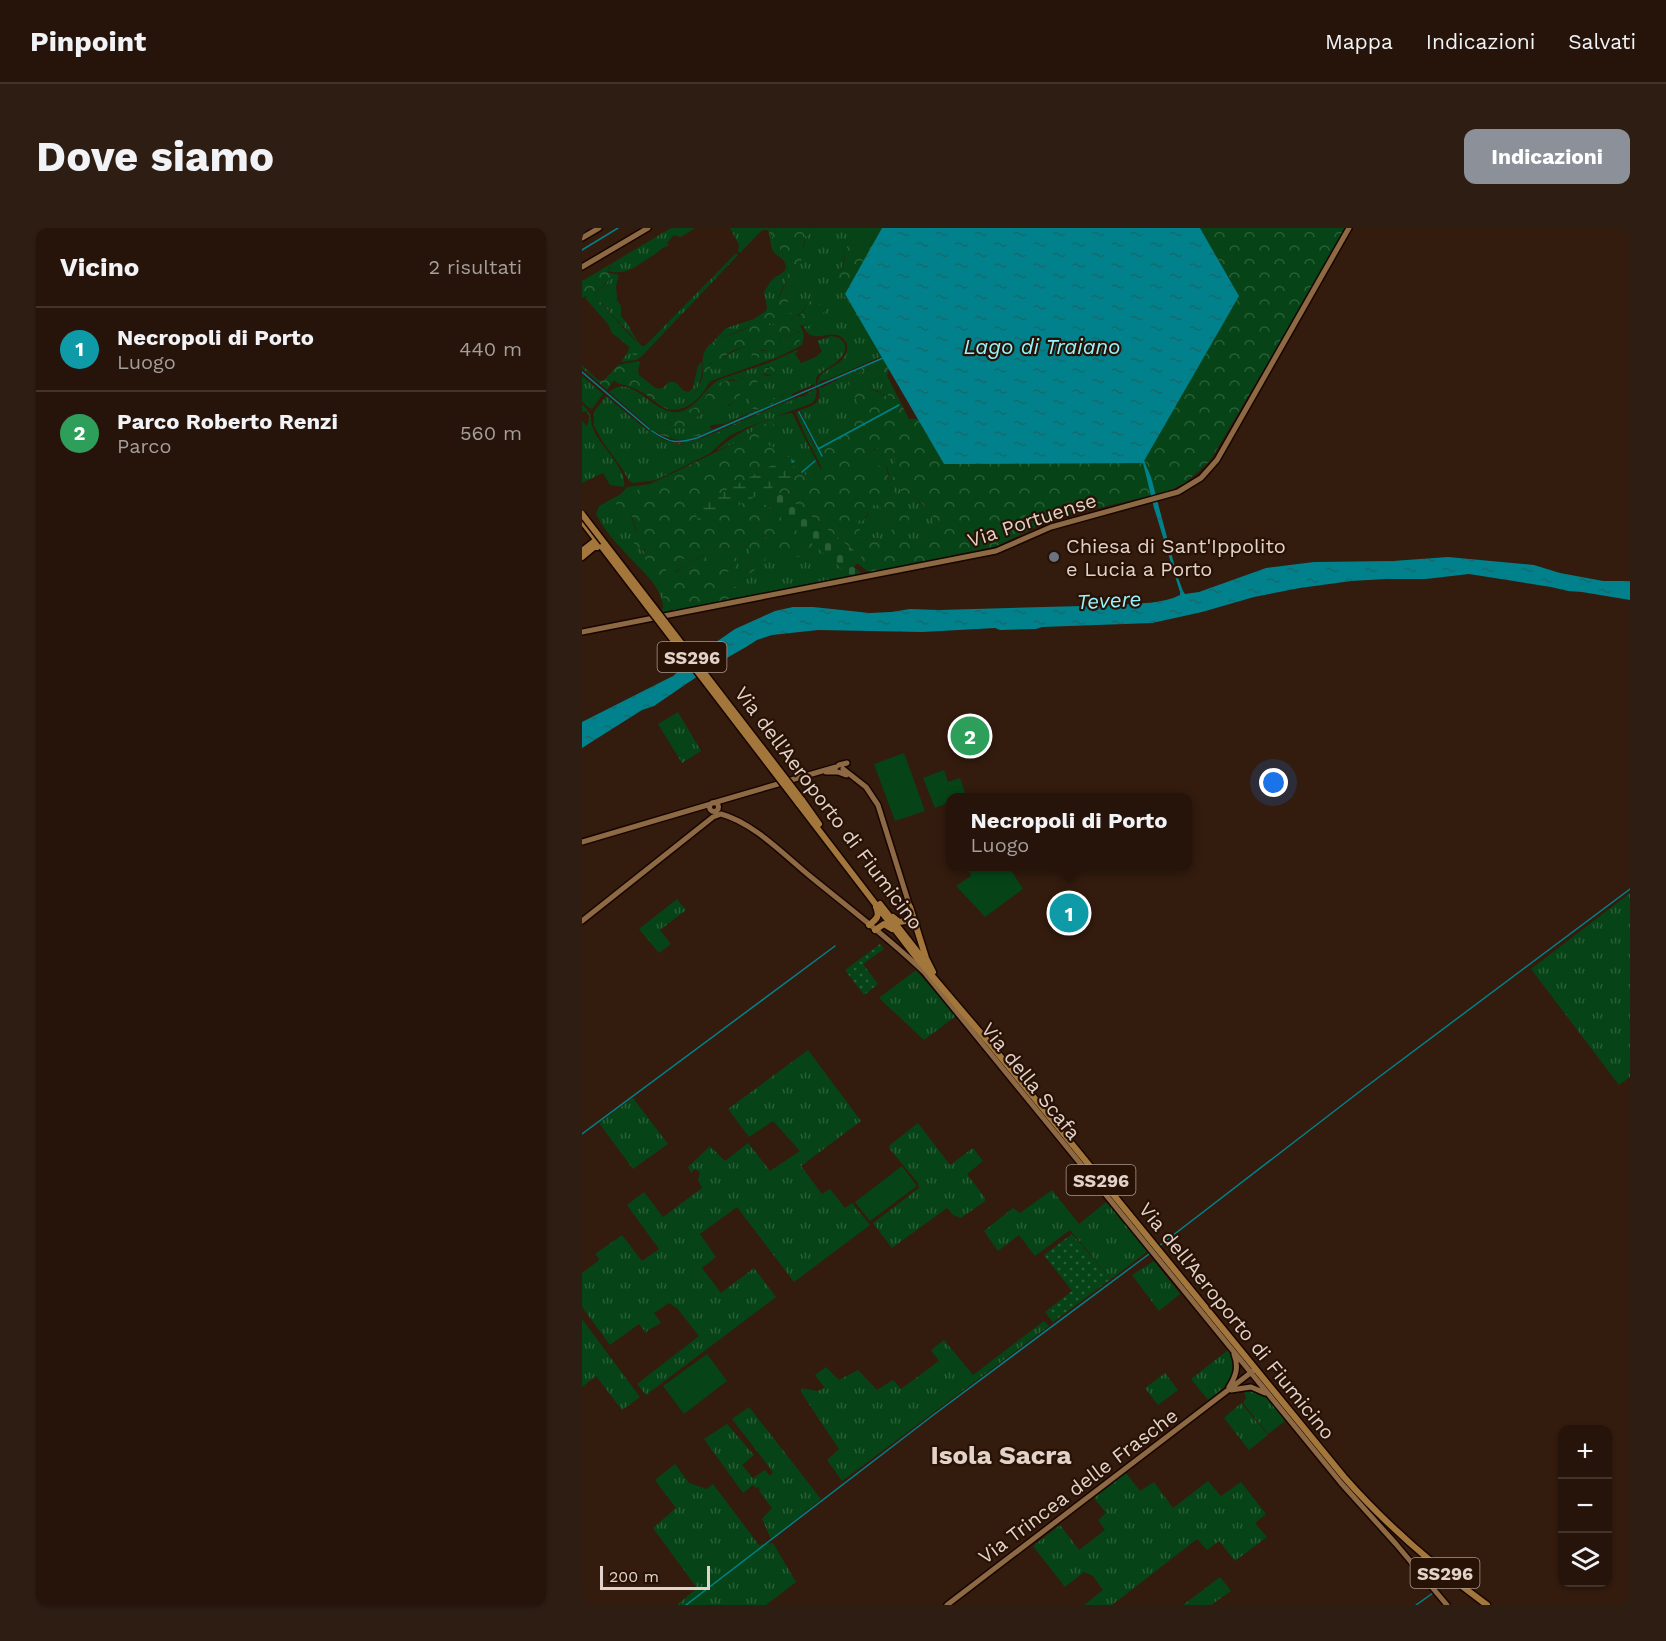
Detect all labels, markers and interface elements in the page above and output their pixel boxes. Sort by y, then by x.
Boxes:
text: Pinpoint [30,25,146,58]
text: Mappa [1325,29,1393,54]
text: Indicazioni [1426,29,1535,54]
text: Salvati [1568,29,1636,54]
button: Indicazioni [1464,129,1630,184]
text: Dove siamo [36,132,274,181]
text: Vicino [60,252,139,282]
text: 2 risultati [428,255,522,279]
text: Necropoli di Porto [117,325,314,350]
water label: Lago di Traiano [963,334,1121,359]
text: 1 [75,337,84,361]
text: 440 m [459,337,522,361]
text: Luogo [117,350,176,374]
text: Parco Roberto Renzi [117,409,338,434]
text: 2 [74,421,85,445]
text: 560 m [460,421,522,445]
text: Parco [117,434,172,458]
street label: Via Portuense [964,488,1100,552]
place label: Chiesa di Sant'Ippolito e Lucia a Porto [1066,534,1286,581]
marker: Chiesa di Sant'Ippolito e Lucia a Porto [1047,550,1061,564]
water label: Tevere [1076,586,1142,614]
road number: SS296 [658,642,726,672]
street label: Via dell'Aeroporto di Fiumicino [730,682,928,934]
pin: 2 [950,714,990,758]
your location [1259,768,1288,797]
popup [946,793,1192,871]
text: Necropoli di Porto [971,808,1167,833]
text: Luogo [971,833,1029,857]
pin: 1 [1050,890,1088,936]
street label: Via della Scafa [976,1018,1086,1144]
road number: SS296 [1066,1165,1136,1195]
street label: Via dell'Aeroporto di Fiumicino [1134,1198,1340,1444]
street label: Via Trincea delle Frasche [974,1403,1182,1569]
map controls [1558,1425,1612,1587]
button: + [1558,1425,1612,1479]
district label: Isola Sacra [931,1440,1071,1470]
button: − [1558,1479,1612,1533]
button: layers [1558,1533,1612,1587]
road number: SS296 [1410,1558,1480,1588]
scale bar [600,1563,710,1590]
text: 200 m [609,1567,659,1586]

